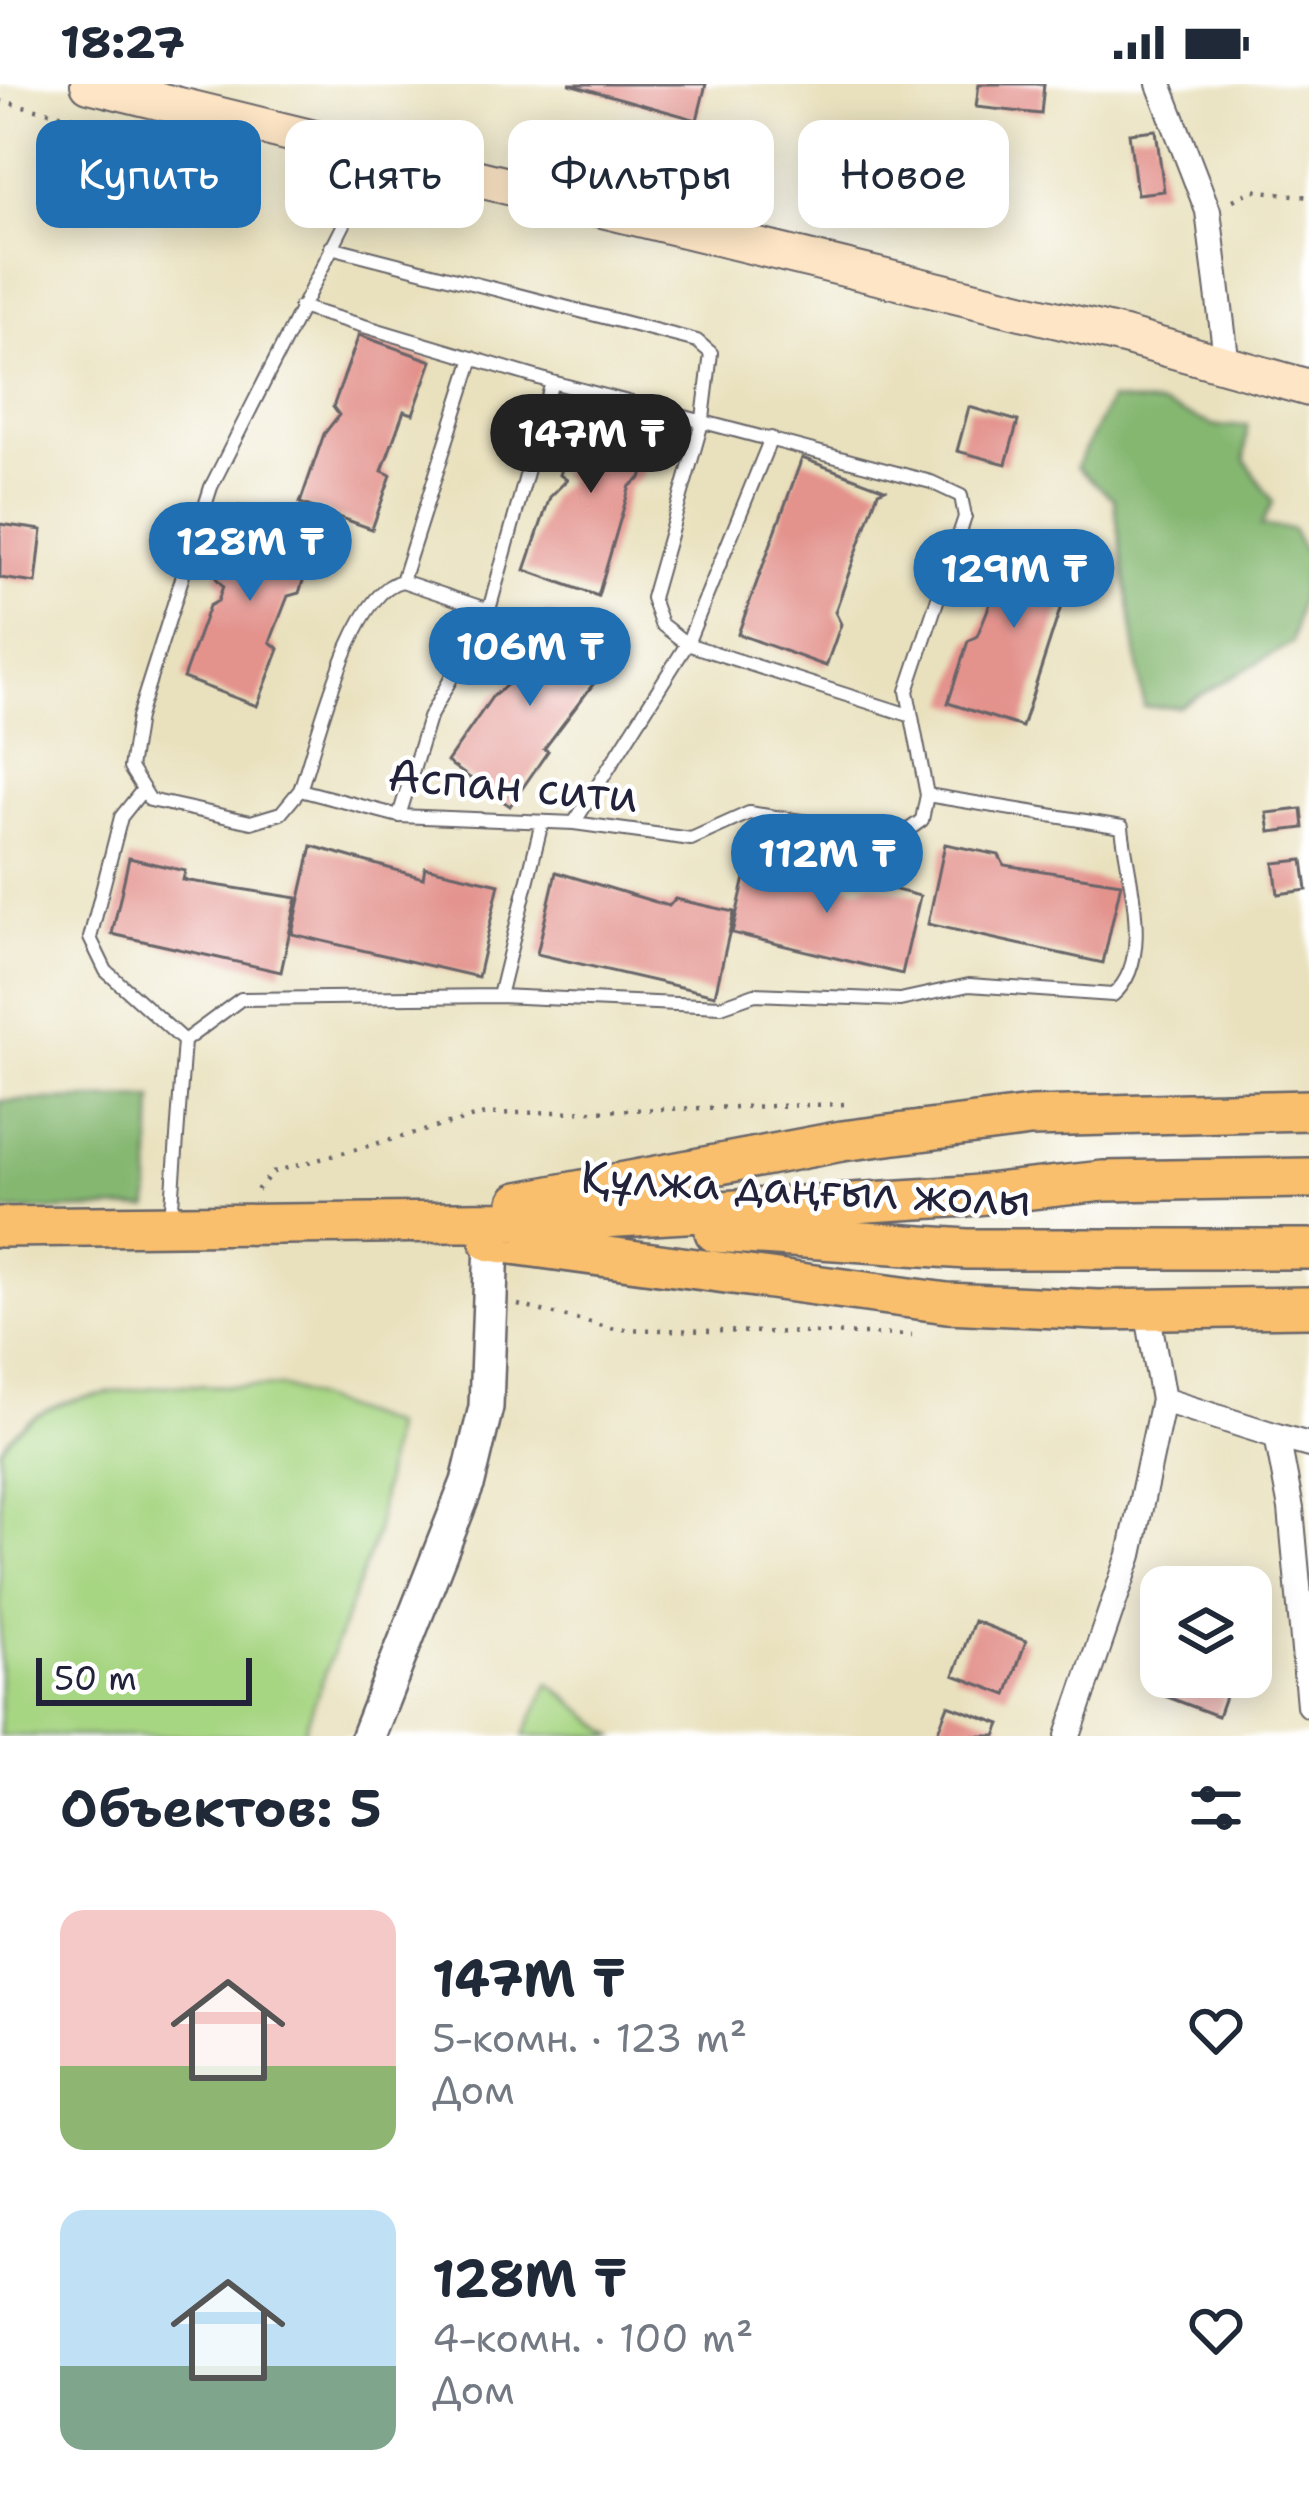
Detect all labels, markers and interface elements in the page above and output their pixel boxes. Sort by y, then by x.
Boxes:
text: 18:27 [60,12,185,72]
chip: Купить [36,120,261,228]
chip: Снять [285,120,484,228]
chip: Фильтры [508,120,774,228]
chip: Новое [798,120,1009,228]
pin: 147M ₸ [493,394,689,496]
text: 147M ₸ [517,407,665,459]
pin: 128M ₸ [152,502,348,604]
text: 128M ₸ [176,515,324,567]
pin: 129M ₸ [916,529,1112,631]
text: 129M ₸ [940,542,1088,594]
pin: 106M ₸ [432,607,628,709]
text: 106M ₸ [456,620,604,672]
street label: Аспан сити [385,744,641,826]
pin: 112M ₸ [729,814,925,916]
text: 112M ₸ [758,827,896,879]
street label: Құлжа даңғыл жолы [579,1146,1033,1230]
map controls [1140,1566,1272,1698]
button: layers [1140,1566,1272,1698]
scale bar [36,1652,252,1705]
text: 50 m [54,1656,137,1701]
text: Объектов: 5 [60,1774,382,1842]
icon: filters [1183,1775,1249,1841]
text: 147M ₸ [432,1944,625,2012]
icon: home [156,1958,300,2102]
icon: heart [1183,1997,1249,2063]
text: 5-комн. · 123 m² [432,2012,747,2064]
text: Дом [432,2064,514,2116]
text: 128M ₸ [432,2244,626,2312]
icon: home [156,2258,300,2402]
icon: heart [1183,2297,1249,2363]
text: 4-комн. · 100 m² [432,2312,753,2364]
text: Дом [432,2364,514,2416]

